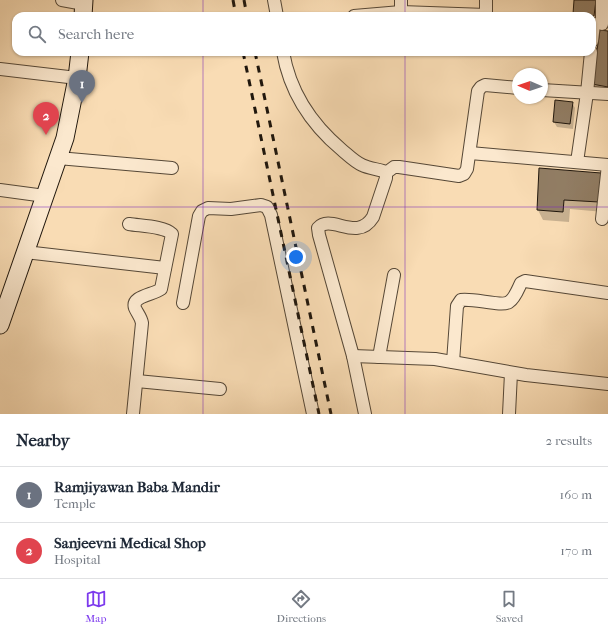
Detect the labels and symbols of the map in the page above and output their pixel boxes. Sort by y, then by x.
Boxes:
north arrow [512,68,548,104]
pin: 1 [69,70,95,103]
pin: 2 [33,102,59,135]
your location [286,247,306,267]

